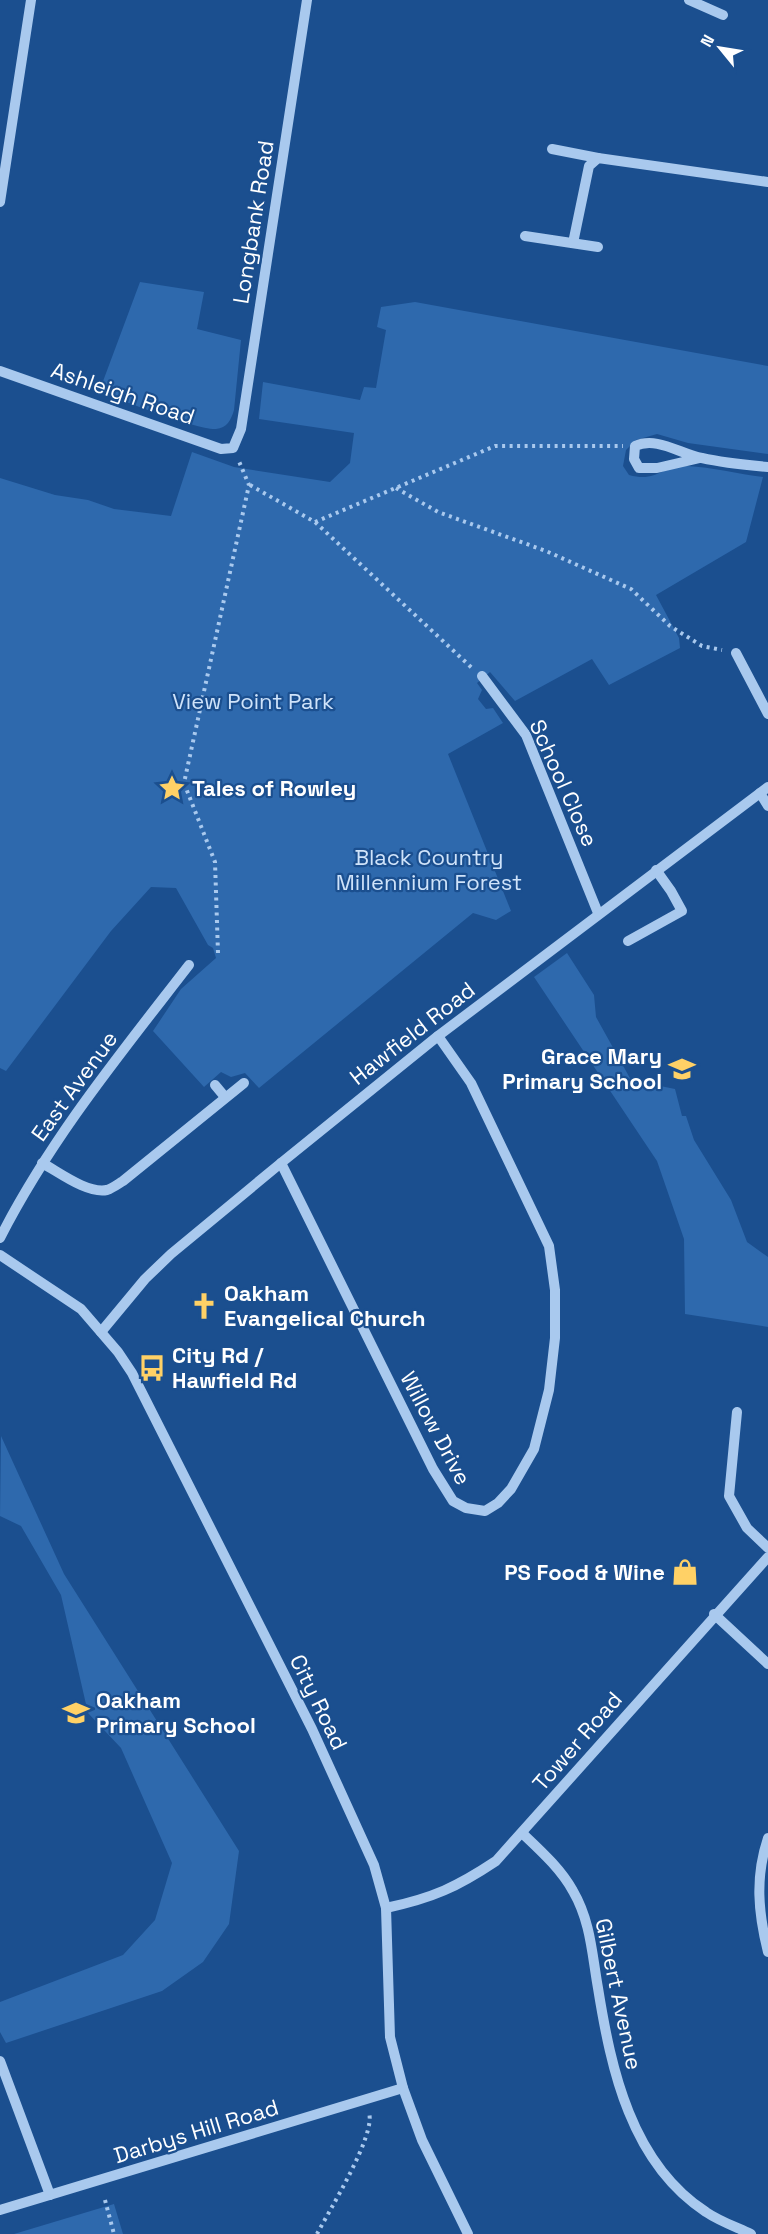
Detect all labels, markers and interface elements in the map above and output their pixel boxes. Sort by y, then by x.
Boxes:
north arrow [690,18,750,78]
text: N [696,31,719,51]
street label: Longbank Road [226,138,280,306]
street label: Ashleigh Road [48,355,198,431]
park label: View Point Park [172,687,334,715]
street label: School Close [524,715,604,851]
place icon: Tales of Rowley [157,773,187,803]
place label: Tales of Rowley [192,774,356,802]
park label: Black Country Millennium Forest [336,843,522,896]
street label: Hawfield Road [344,975,480,1091]
street label: East Avenue [25,1025,123,1147]
place label: Grace Mary Primary School [502,1042,662,1095]
school or university icon: Grace Mary Primary School [667,1054,697,1084]
place label: Oakham Evangelical Church [224,1279,426,1332]
church icon: Oakham Evangelical Church [189,1291,219,1321]
place label: City Rd / Hawfield Rd [172,1341,297,1394]
bus stop icon: City Rd / Hawfield Rd [137,1353,167,1383]
street label: Willow Drive [394,1366,478,1490]
shop icon: PS Food & Wine [670,1557,700,1587]
place label: PS Food & Wine [504,1558,665,1586]
street label: City Road [284,1650,354,1754]
place label: Oakham Primary School [96,1686,256,1739]
street label: Tower Road [526,1686,628,1796]
school or university icon: Oakham Primary School [61,1698,91,1728]
street label: Gilbert Avenue [589,1916,649,2072]
street label: Darbys Hill Road [110,2093,282,2169]

